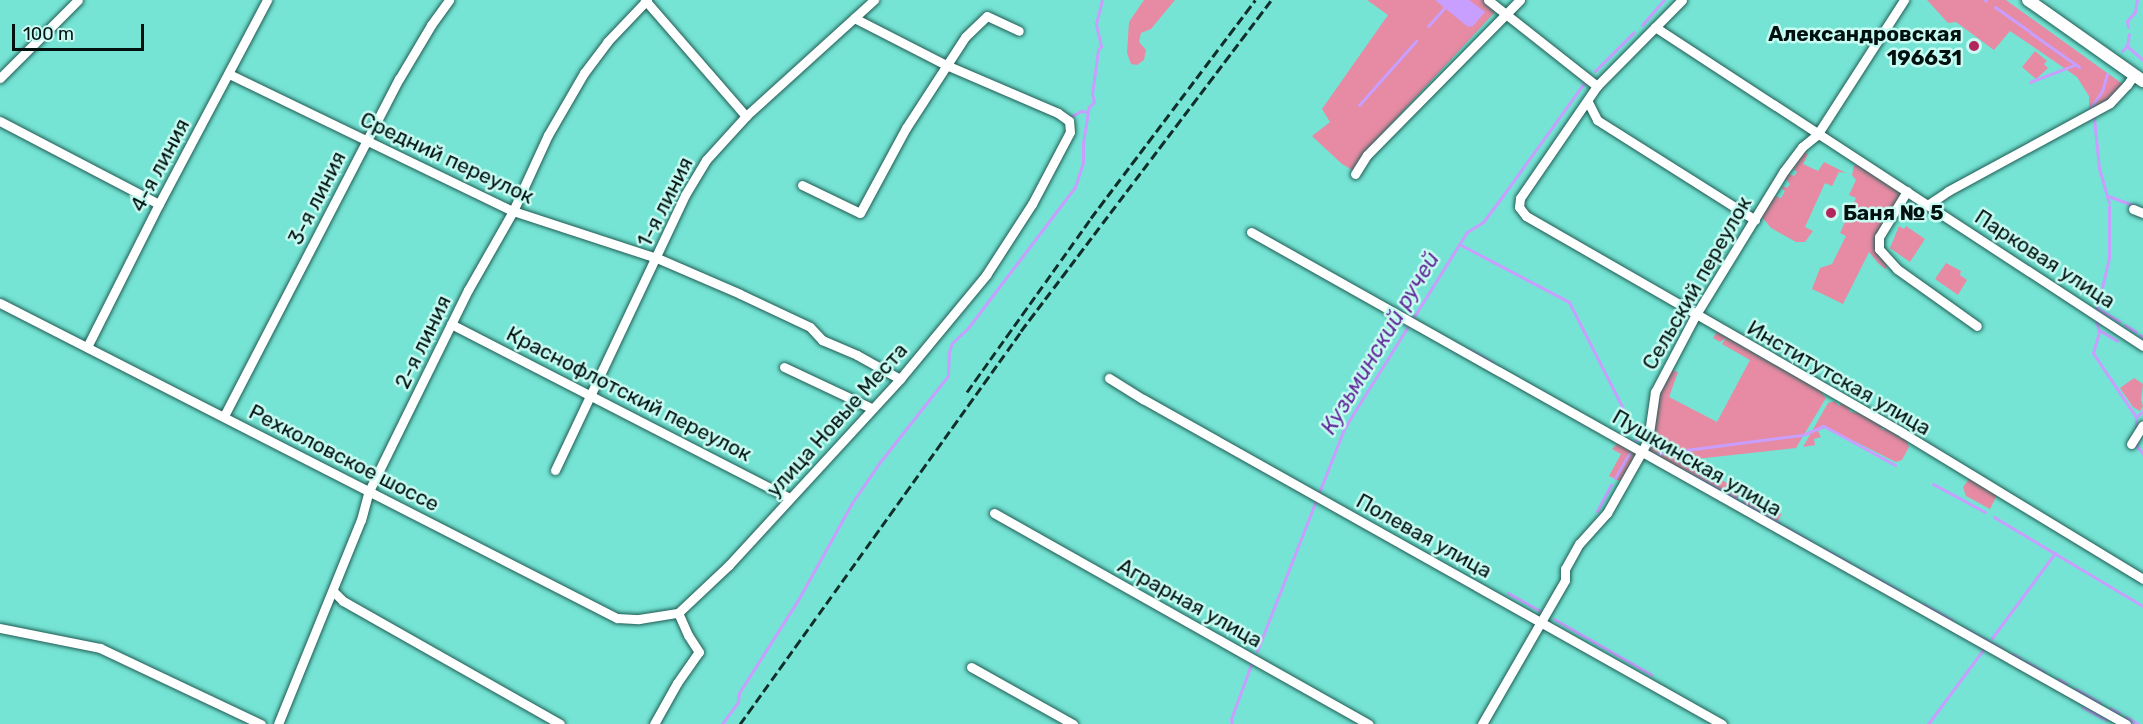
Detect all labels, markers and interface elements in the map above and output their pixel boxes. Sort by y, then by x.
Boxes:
scale bar [15,12,147,50]
place label: Александровская 196631 [1768,21,1962,71]
text: 100 m [23,23,74,45]
marker: Александровская 196631 [1967,39,1981,53]
street label: Средний переулок [356,107,538,209]
street label: 4-я линия [125,114,195,216]
street label: 3-я линия [283,147,351,249]
street label: 1-я линия [632,153,698,251]
street label: Сельский переулок [1637,192,1757,374]
place label: Баня № 5 [1843,200,1943,226]
street label: Парковая улица [1970,204,2120,314]
marker: Баня № 5 [1824,206,1838,220]
water label: Кузьминский ручей [1315,247,1445,439]
street label: 2-я линия [390,291,456,393]
street label: Институтская улица [1743,315,1935,441]
street label: Краснофлотский переулок [502,321,756,467]
street label: улица Новые Места [761,338,913,502]
street label: Рехколовское шоссе [245,399,443,517]
street label: Пушкинская улица [1608,404,1786,522]
street label: Полевая улица [1352,488,1496,584]
street label: Аграрная улица [1113,553,1267,653]

